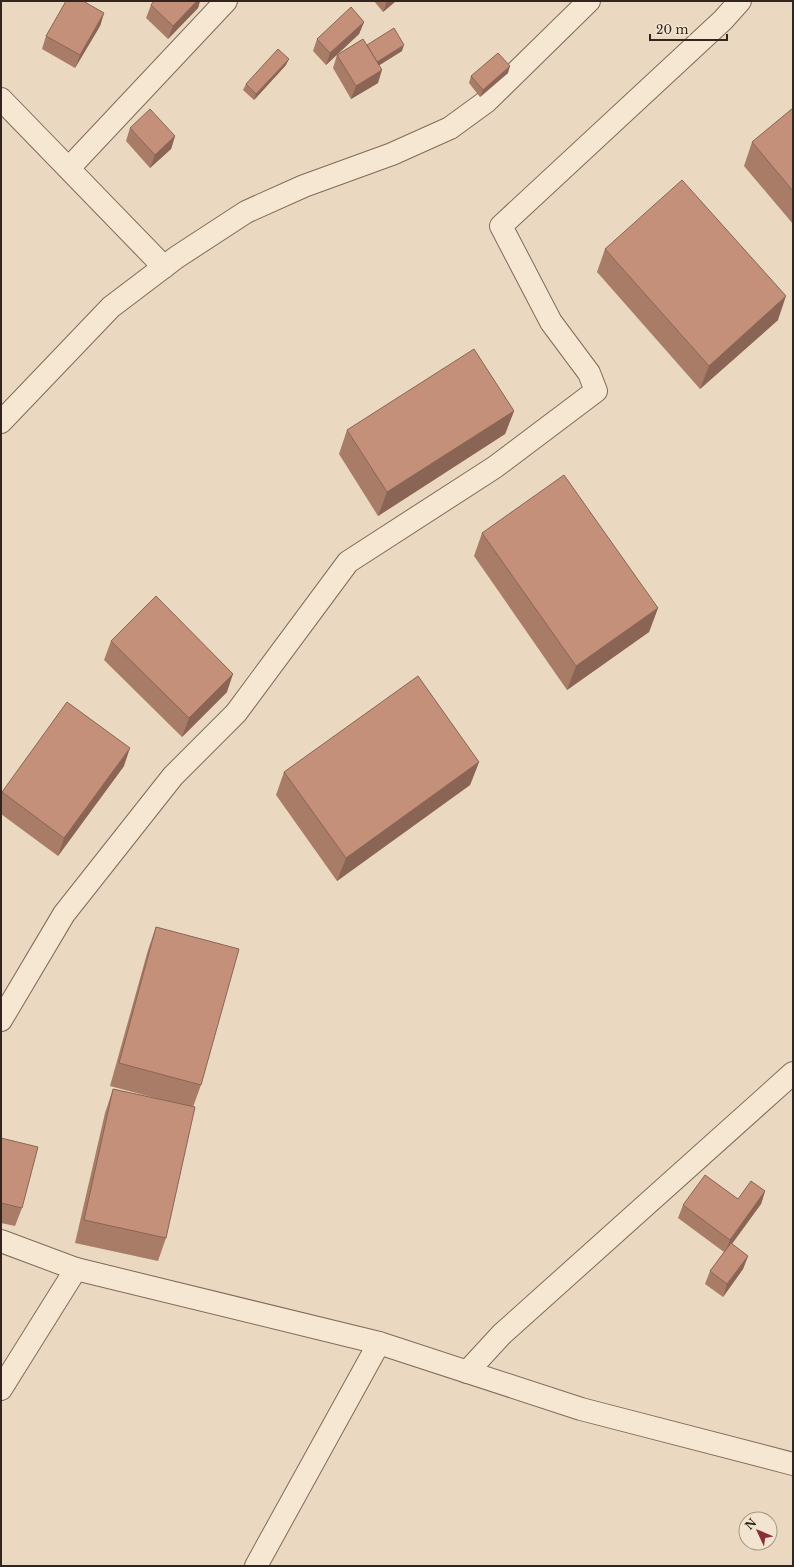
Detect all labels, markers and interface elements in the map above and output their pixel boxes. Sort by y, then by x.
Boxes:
scale bar [650,16,727,42]
text: 20 m [656,22,688,37]
north arrow [738,1511,778,1551]
text: N [742,1515,760,1533]

